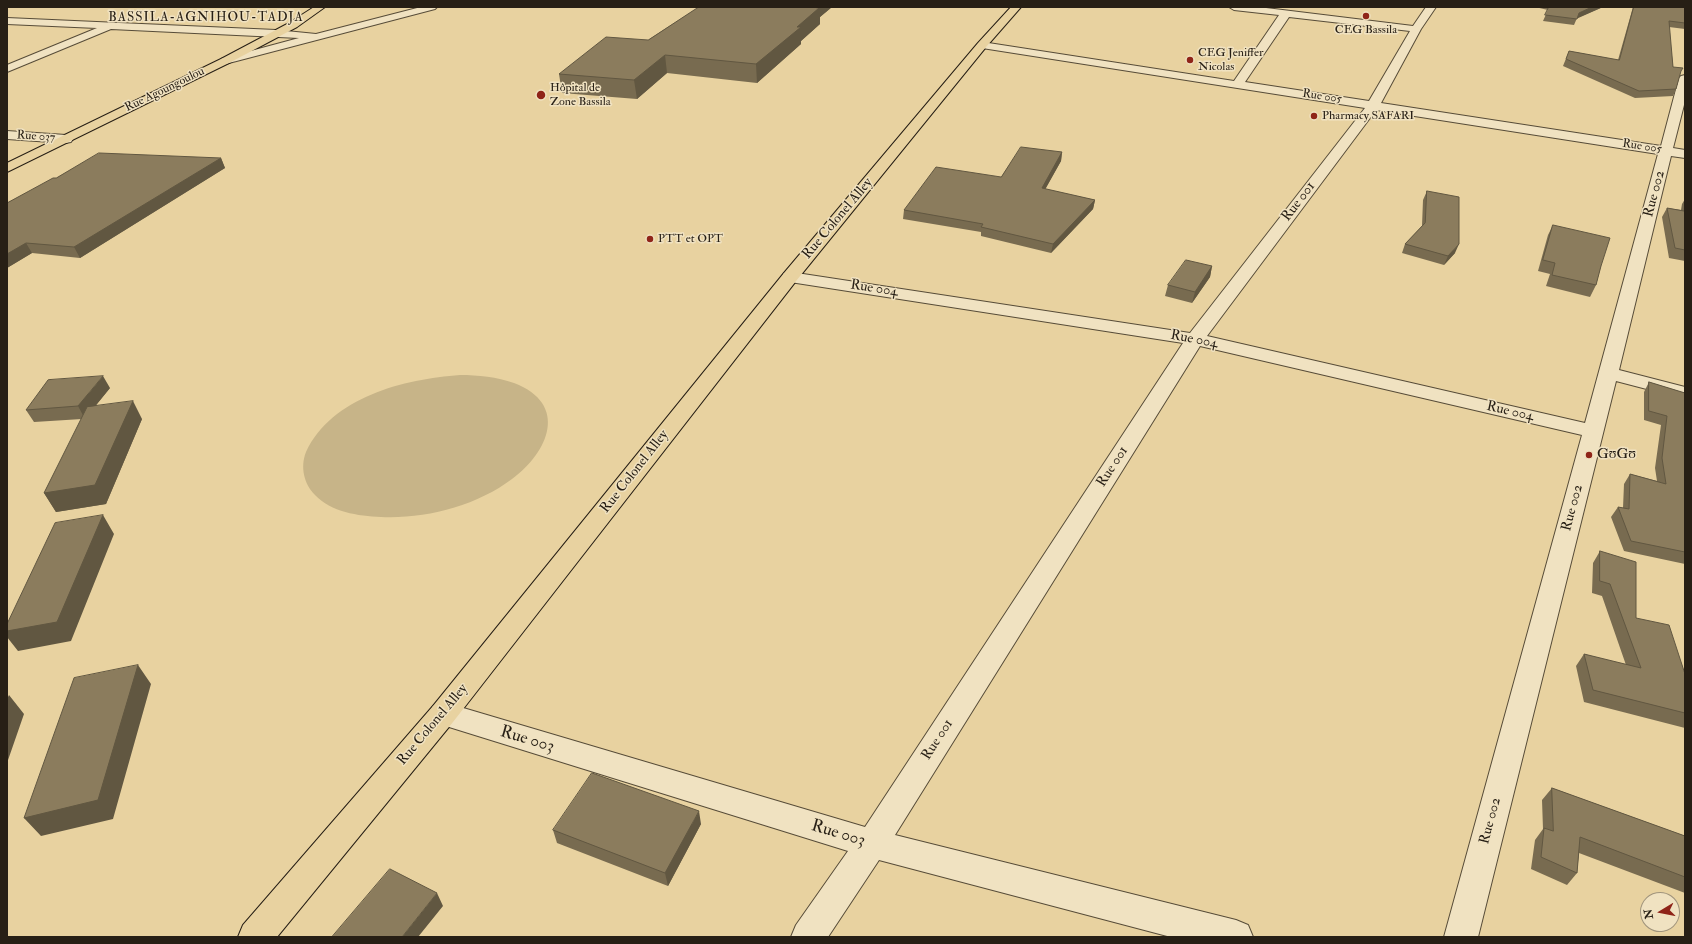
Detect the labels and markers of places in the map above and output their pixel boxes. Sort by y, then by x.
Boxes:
marker: CEG Bassila [1361,11,1371,21]
place label: CEG Bassila [1335,23,1397,37]
place label: CEG Jeniffer Nicolas [1198,46,1263,74]
marker: CEG Jeniffer Nicolas [1185,55,1195,65]
place label: Hôpital de Zone Bassila [550,81,611,109]
marker: Hôpital de Zone Bassila [535,89,547,101]
place label: Pharmacy SAFARI [1322,109,1414,123]
marker: Pharmacy SAFARI [1309,111,1319,121]
place label: PTT et OPT [658,232,723,246]
marker: PTT et OPT [645,234,655,244]
place label: GʊGʊ [1597,447,1636,463]
marker: GʊGʊ [1584,450,1594,460]

